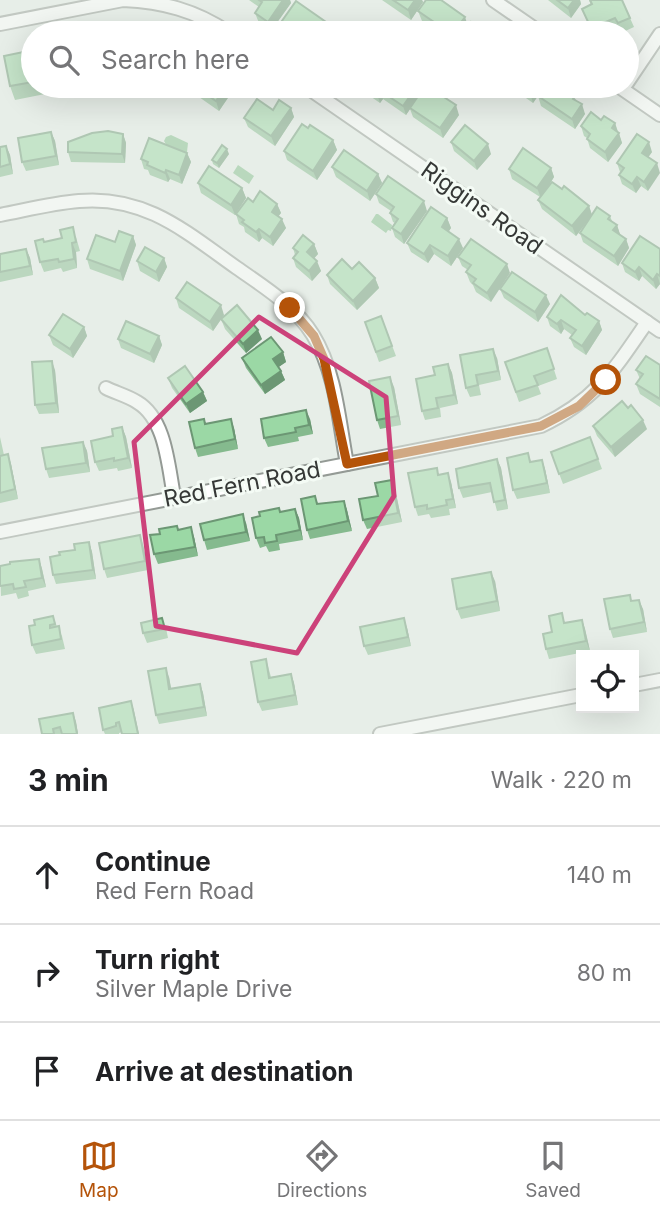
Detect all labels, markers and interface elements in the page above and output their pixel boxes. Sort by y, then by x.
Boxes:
search box [21,21,639,98]
icon: search [45,41,83,79]
text: Search here [101,44,250,75]
street label: Riggins Road [416,156,548,260]
route end [274,292,305,323]
route start [590,364,621,395]
street label: Red Fern Road [161,455,323,513]
map controls [576,650,639,713]
button: locate [576,650,639,713]
text: 3 min [28,762,109,798]
text: Walk · 220 m [491,766,632,794]
text: Continue [95,846,211,877]
icon: ahead [28,856,66,894]
text: 140 m [567,861,632,889]
text: Red Fern Road [95,877,254,905]
text: Turn right [95,944,220,975]
icon: right [28,954,66,992]
text: 80 m [577,959,632,987]
text: Silver Maple Drive [95,975,292,1003]
icon: arrive [28,1052,66,1090]
text: Arrive at destination [95,1056,354,1087]
tab: Map [79,1137,119,1202]
tab: Directions [277,1137,367,1202]
tab: Saved [525,1137,581,1202]

